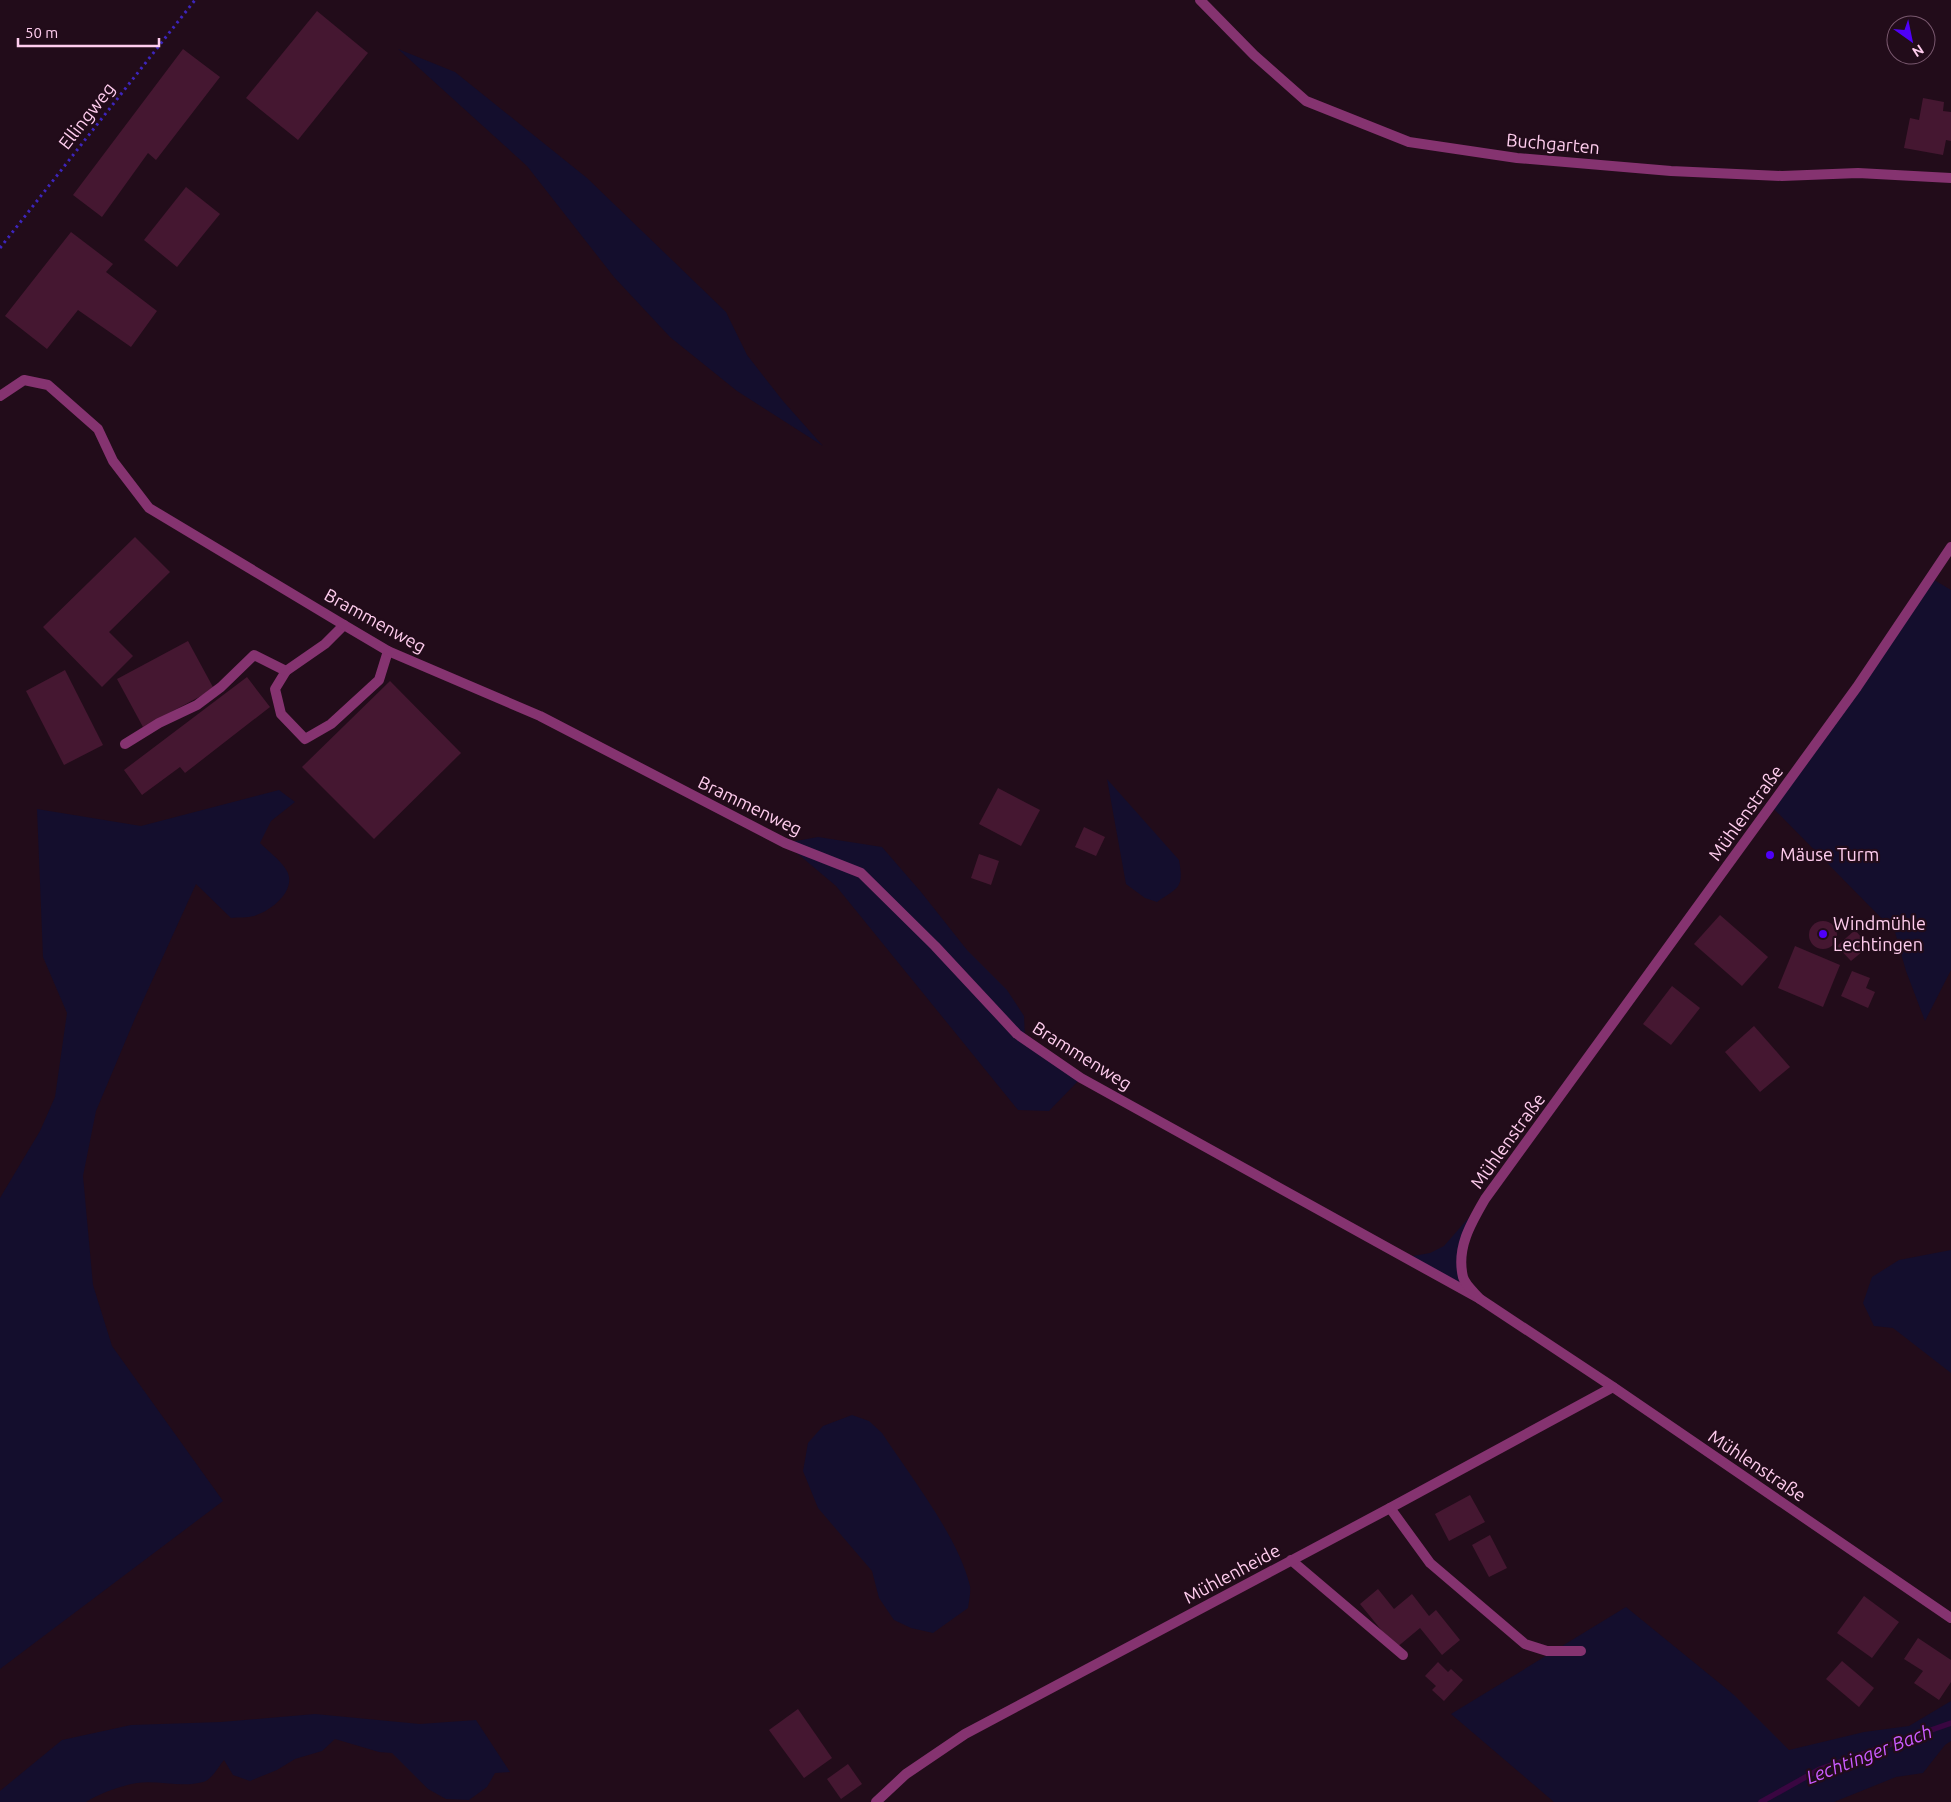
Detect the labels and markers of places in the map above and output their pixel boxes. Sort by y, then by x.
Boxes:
place label: Mäuse Turm [1780,844,1879,864]
marker: Mäuse Turm [1764,849,1776,861]
place label: Windmühle Lechtingen [1833,913,1926,954]
marker: Windmühle Lechtingen [1817,928,1829,940]

